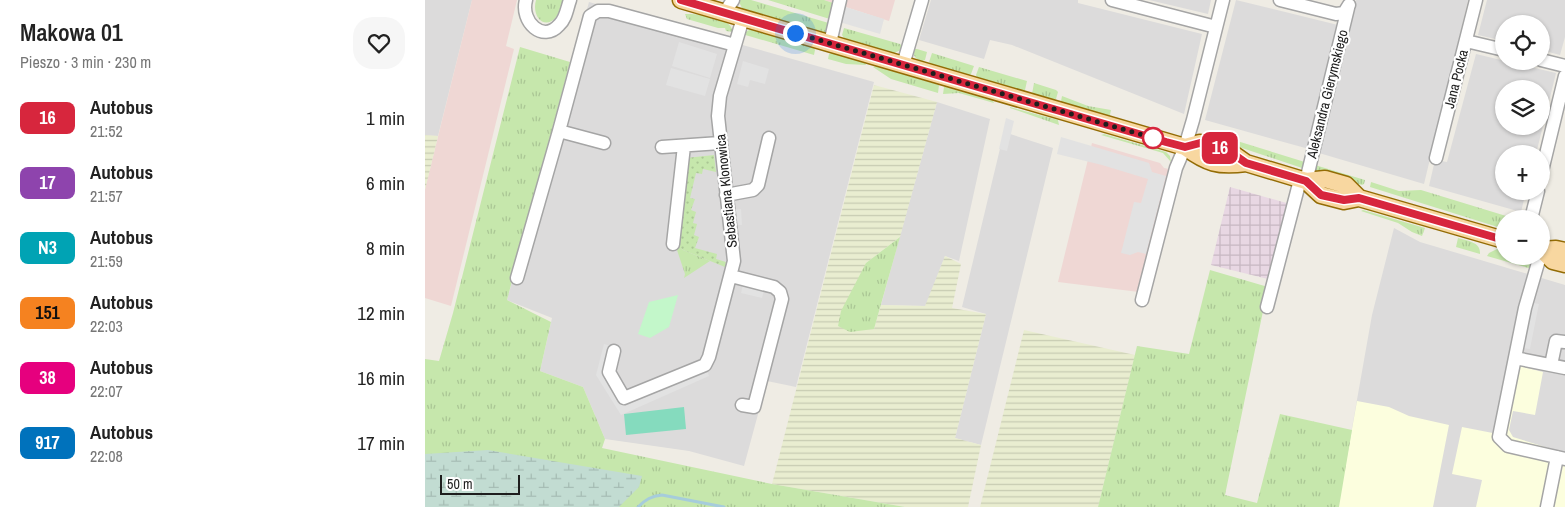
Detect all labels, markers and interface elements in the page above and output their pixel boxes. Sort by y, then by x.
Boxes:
map controls [1495,15,1550,265]
button: locate [1495,15,1550,70]
text: Makowa 01 [20,16,123,48]
button: heart [353,17,405,69]
your location [783,21,808,46]
street label: Aleksandra Gierymskiego [1302,28,1352,161]
street label: Jana Pocka [1440,47,1472,110]
text: Pieszo · 3 min · 230 m [20,51,151,73]
button: layers [1495,80,1550,135]
text: Autobus [90,94,153,120]
text: 16 [39,105,56,130]
text: 1 min [366,105,405,131]
text: 21:52 [90,120,123,142]
unlabelled marker [1142,127,1164,149]
line badge: 16 [1197,132,1243,164]
street label: Sebastiana Klonowica [711,133,741,249]
text: 16 [1212,135,1228,160]
button: + [1495,145,1550,200]
text: Autobus [90,159,153,185]
text: 17 [39,170,56,195]
text: 6 min [366,170,405,196]
text: 21:57 [90,185,123,207]
button: − [1495,210,1550,265]
text: Autobus [90,224,153,250]
text: N3 [38,235,57,260]
text: 8 min [366,235,405,261]
text: 21:59 [90,250,123,272]
text: Autobus [90,289,153,315]
text: 151 [35,300,60,325]
text: 12 min [357,300,405,326]
text: 22:03 [90,315,123,337]
text: Autobus [90,354,153,380]
text: 38 [39,365,56,390]
text: 16 min [357,365,405,391]
text: 22:07 [90,380,123,402]
text: Autobus [90,419,153,445]
text: 917 [35,430,60,455]
text: 17 min [357,430,405,456]
text: 22:08 [90,445,123,467]
scale bar [440,472,520,495]
text: 50 m [447,475,473,493]

